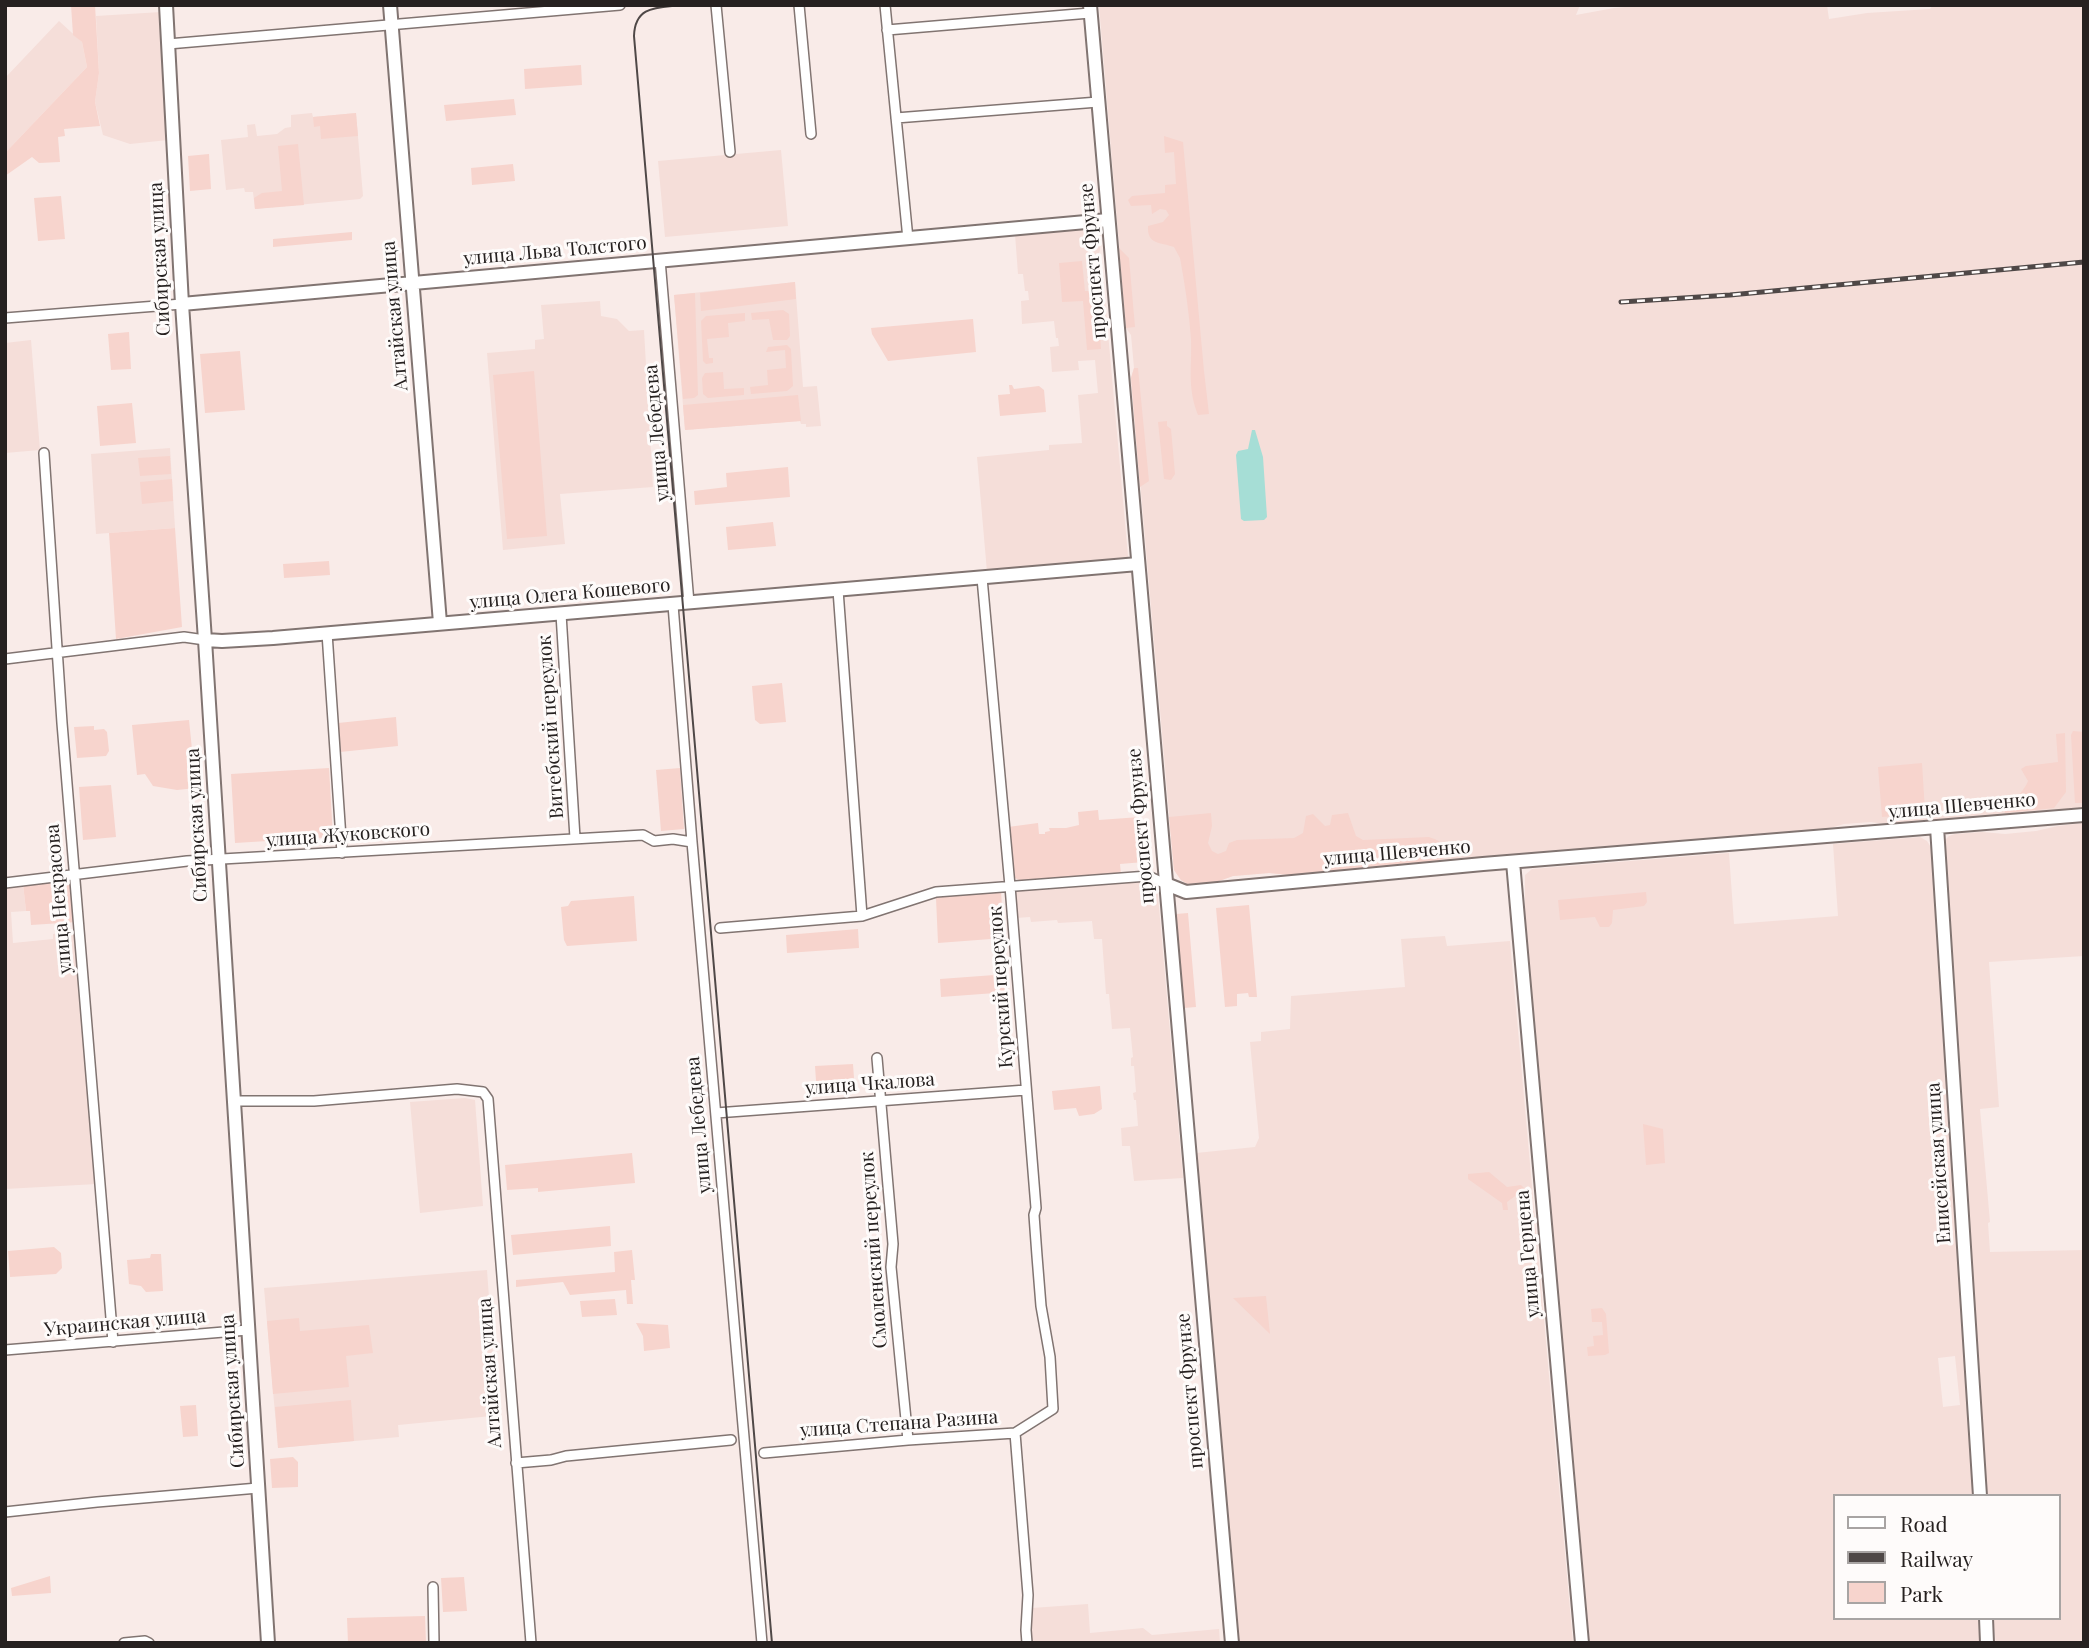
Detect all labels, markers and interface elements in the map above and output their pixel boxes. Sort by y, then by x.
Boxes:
street label: Сибирская улица [145,181,175,337]
street label: проспект Фрунзе [1075,182,1111,340]
street label: улица Льва Толстого [462,232,648,270]
street label: Алтайская улица [377,240,413,392]
street label: улица Лебедева [640,364,674,502]
street label: улица Олега Кошевого [469,574,671,614]
street label: Витебский переулок [533,634,569,820]
street label: Сибирская улица [182,747,212,903]
street label: проспект Фрунзе [1123,747,1159,905]
street label: улица Шевченко [1888,788,2036,824]
street label: улица Жуковского [265,818,431,852]
street label: улица Некрасова [41,823,77,975]
street label: улица Шевченко [1323,835,1471,871]
street label: Курский переулок [984,905,1018,1069]
street label: улица Лебедева [682,1056,716,1194]
street label: улица Чкалова [804,1068,936,1100]
street label: Енисейская улица [1922,1082,1956,1244]
street label: Смоленский переулок [856,1151,892,1349]
street label: улица Герцена [1511,1189,1545,1319]
street label: Алтайская улица [473,1297,507,1449]
street label: Украинская улица [43,1305,207,1341]
street label: проспект Фрунзе [1172,1312,1208,1470]
street label: Сибирская улица [216,1313,250,1469]
street label: улица Степана Разина [799,1406,999,1442]
legend [1834,1494,2061,1620]
text: Road [1900,1509,1948,1537]
text: Railway [1900,1544,1973,1572]
text: Park [1900,1579,1943,1607]

